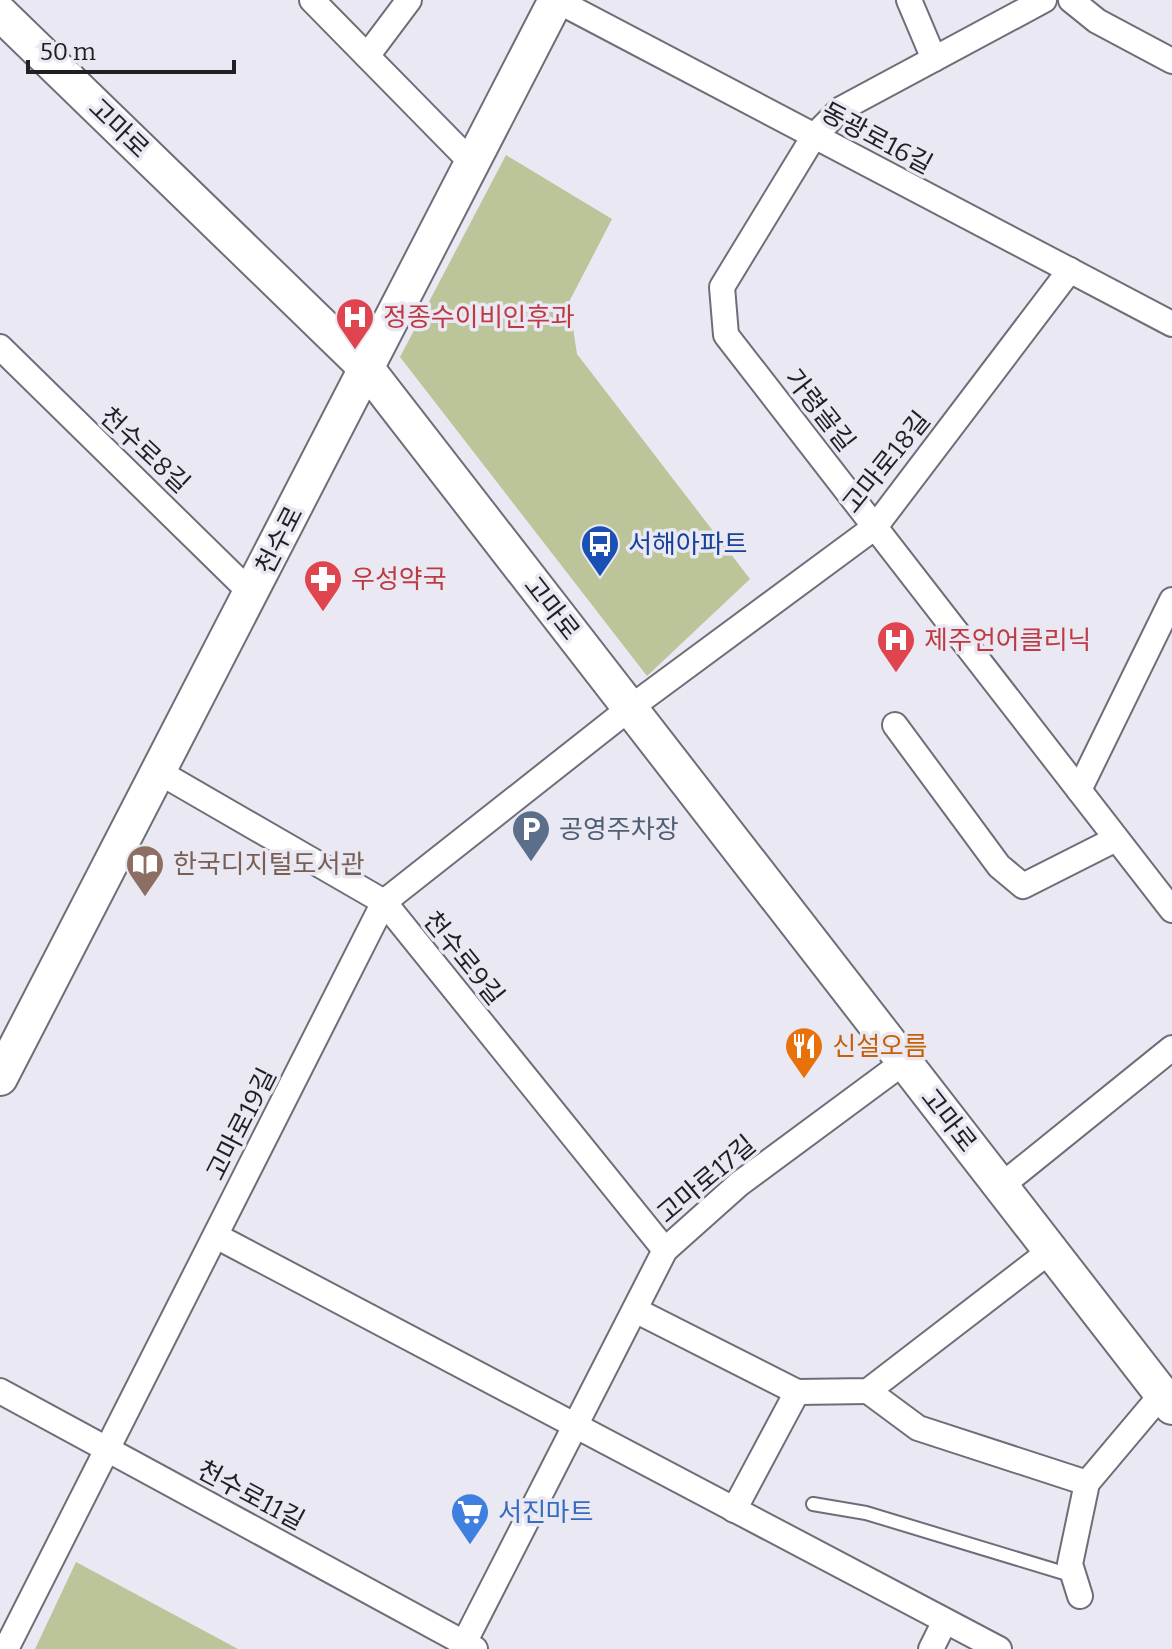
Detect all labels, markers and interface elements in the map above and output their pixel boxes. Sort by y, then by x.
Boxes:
scale bar [28,24,234,74]
text: 50 m [40,38,96,66]
street label: 고마로 [82,92,155,164]
street label: 동광로16길 [816,96,938,181]
hospital icon: 정종수이비인후과 [334,296,376,351]
place label: 정종수이비인후과 [383,302,574,333]
street label: 가령골길 [778,363,861,458]
street label: 천수로8길 [93,401,196,500]
street label: 고마로18길 [836,405,937,519]
street label: 천수로 [249,501,310,579]
bus stop icon: 서해아파트 [579,523,621,578]
place label: 서해아파트 [628,529,748,560]
pharmacy icon: 우성약국 [302,558,344,613]
place label: 우성약국 [351,564,447,595]
street label: 고마로 [517,570,586,646]
hospital icon: 제주언어클리닉 [875,619,917,674]
place label: 제주언어클리닉 [924,625,1091,656]
parking icon: 공영주차장 [510,808,552,863]
place label: 공영주차장 [559,814,679,845]
library icon: 한국디지털도서관 [124,843,166,898]
place label: 한국디지털도서관 [173,849,364,880]
street label: 천수로9길 [417,905,511,1011]
restaurant icon: 신설오름 [783,1025,825,1080]
place label: 신설오름 [832,1031,928,1062]
street label: 고마로19길 [200,1063,283,1185]
street label: 고마로 [914,1082,983,1158]
street label: 고마로17길 [651,1129,762,1230]
street label: 천수로11길 [192,1454,310,1537]
supermarket icon: 서진마트 [449,1491,491,1546]
place label: 서진마트 [498,1497,594,1528]

